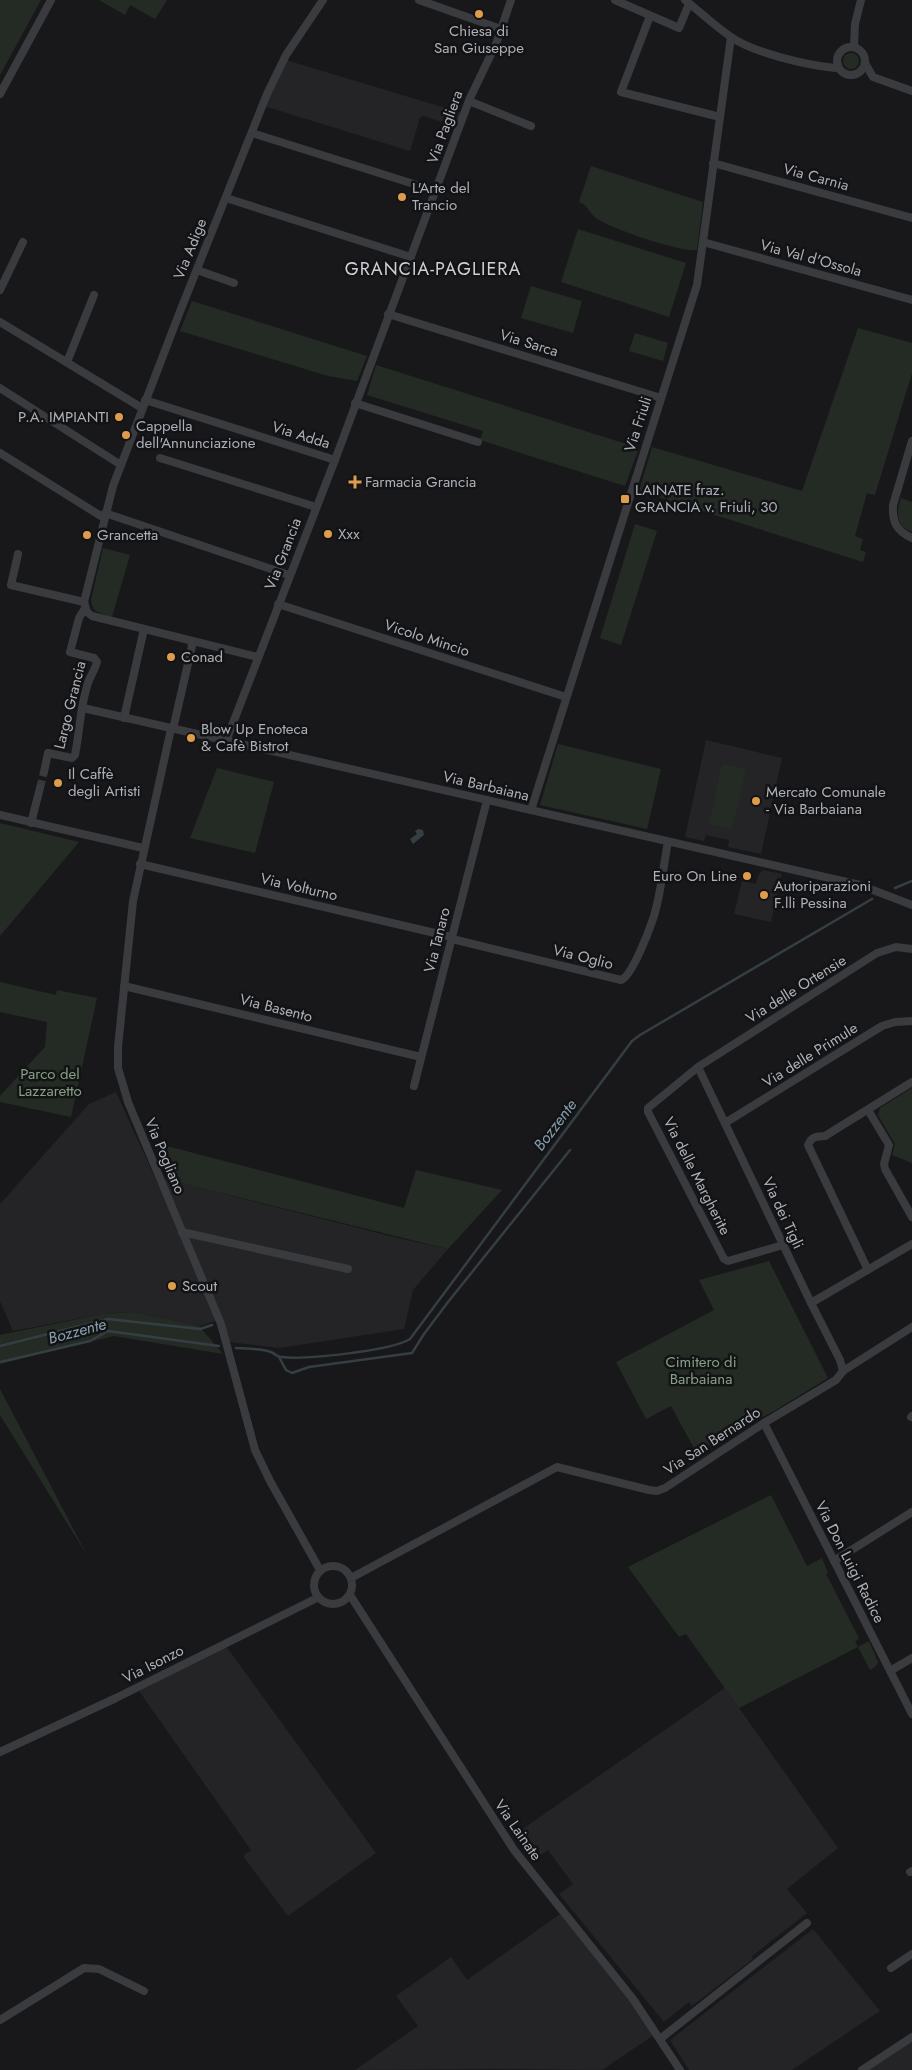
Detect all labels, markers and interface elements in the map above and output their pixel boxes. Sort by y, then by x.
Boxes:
marker: Chiesa di San Giuseppe [473,8,485,20]
place label: Chiesa di San Giuseppe [434,20,524,59]
street label: Via Pagliera [422,87,468,167]
street label: Via Carnia [781,158,851,196]
place label: L'Arte del Trancio [412,177,470,216]
marker: L'Arte del Trancio [396,191,408,203]
street label: Via Adige [168,215,212,283]
street label: Via Val d'Ossola [758,234,864,282]
district label: GRANCIA-PAGLIERA [345,256,521,282]
street label: Via Sarca [497,324,561,362]
street label: Via Friuli [619,393,657,455]
place label: P.A. IMPIANTI [18,406,109,428]
marker: P.A. IMPIANTI [113,411,125,423]
place label: Cappella dell'Annunciazione [136,415,256,454]
street label: Via Adda [269,416,333,454]
marker: Cappella dell'Annunciazione [120,429,132,441]
place label: Farmacia Grancia [365,471,476,493]
marker: Farmacia Grancia [349,476,361,488]
place label: LAINATE fraz. GRANCIA v. Friuli, 30 [635,479,777,518]
marker: LAINATE fraz. GRANCIA v. Friuli, 30 [619,493,631,505]
street label: Via Grancia [259,515,307,593]
place label: Xxx [338,523,360,545]
place label: Grancetta [97,524,158,546]
marker: Xxx [322,528,334,540]
marker: Grancetta [81,529,93,541]
street label: Vicolo Mincio [382,614,472,662]
place label: Conad [181,646,223,668]
marker: Conad [165,651,177,663]
street label: Largo Grancia [48,659,92,751]
place label: Blow Up Enoteca & Cafè Bistrot [201,718,308,757]
marker: Blow Up Enoteca & Cafè Bistrot [185,732,197,744]
place label: Il Caffè degli Artisti [68,763,141,802]
street label: Via Barbaiana [441,765,531,807]
marker: Il Caffè degli Artisti [52,777,64,789]
place label: Mercato Comunale - Via Barbaiana [766,781,886,820]
marker: Mercato Comunale - Via Barbaiana [750,795,762,807]
place label: Euro On Line [653,865,737,887]
street label: Via Volturno [258,867,340,907]
marker: Euro On Line [741,870,753,882]
place label: Autoriparazioni F.lli Pessina [774,875,871,914]
marker: Autoriparazioni F.lli Pessina [758,889,770,901]
street label: Via Tanaro [418,905,456,975]
street label: Via Oglio [551,939,615,975]
street label: Via delle Ortensie [742,949,851,1029]
street label: Via Basento [237,988,315,1028]
street label: Via delle Primule [758,1017,862,1093]
park label: Parco del Lazzaretto [18,1063,82,1102]
water label: Bozzente [528,1094,582,1156]
street label: Via delle Margherite [658,1113,736,1239]
street label: Via Pogliano [139,1115,191,1197]
street label: Via dei Tigli [757,1173,809,1253]
place label: Scout [182,1275,217,1297]
marker: Scout [166,1280,178,1292]
water label: Bozzente [45,1312,109,1350]
park label: Cimitero di Barbaiana [665,1351,737,1390]
street label: Via San Bernardo [659,1401,765,1481]
street label: Via Don Luigi Radice [810,1497,890,1627]
street label: Via Isonzo [119,1639,187,1689]
street label: Via Lainate [489,1795,547,1865]

